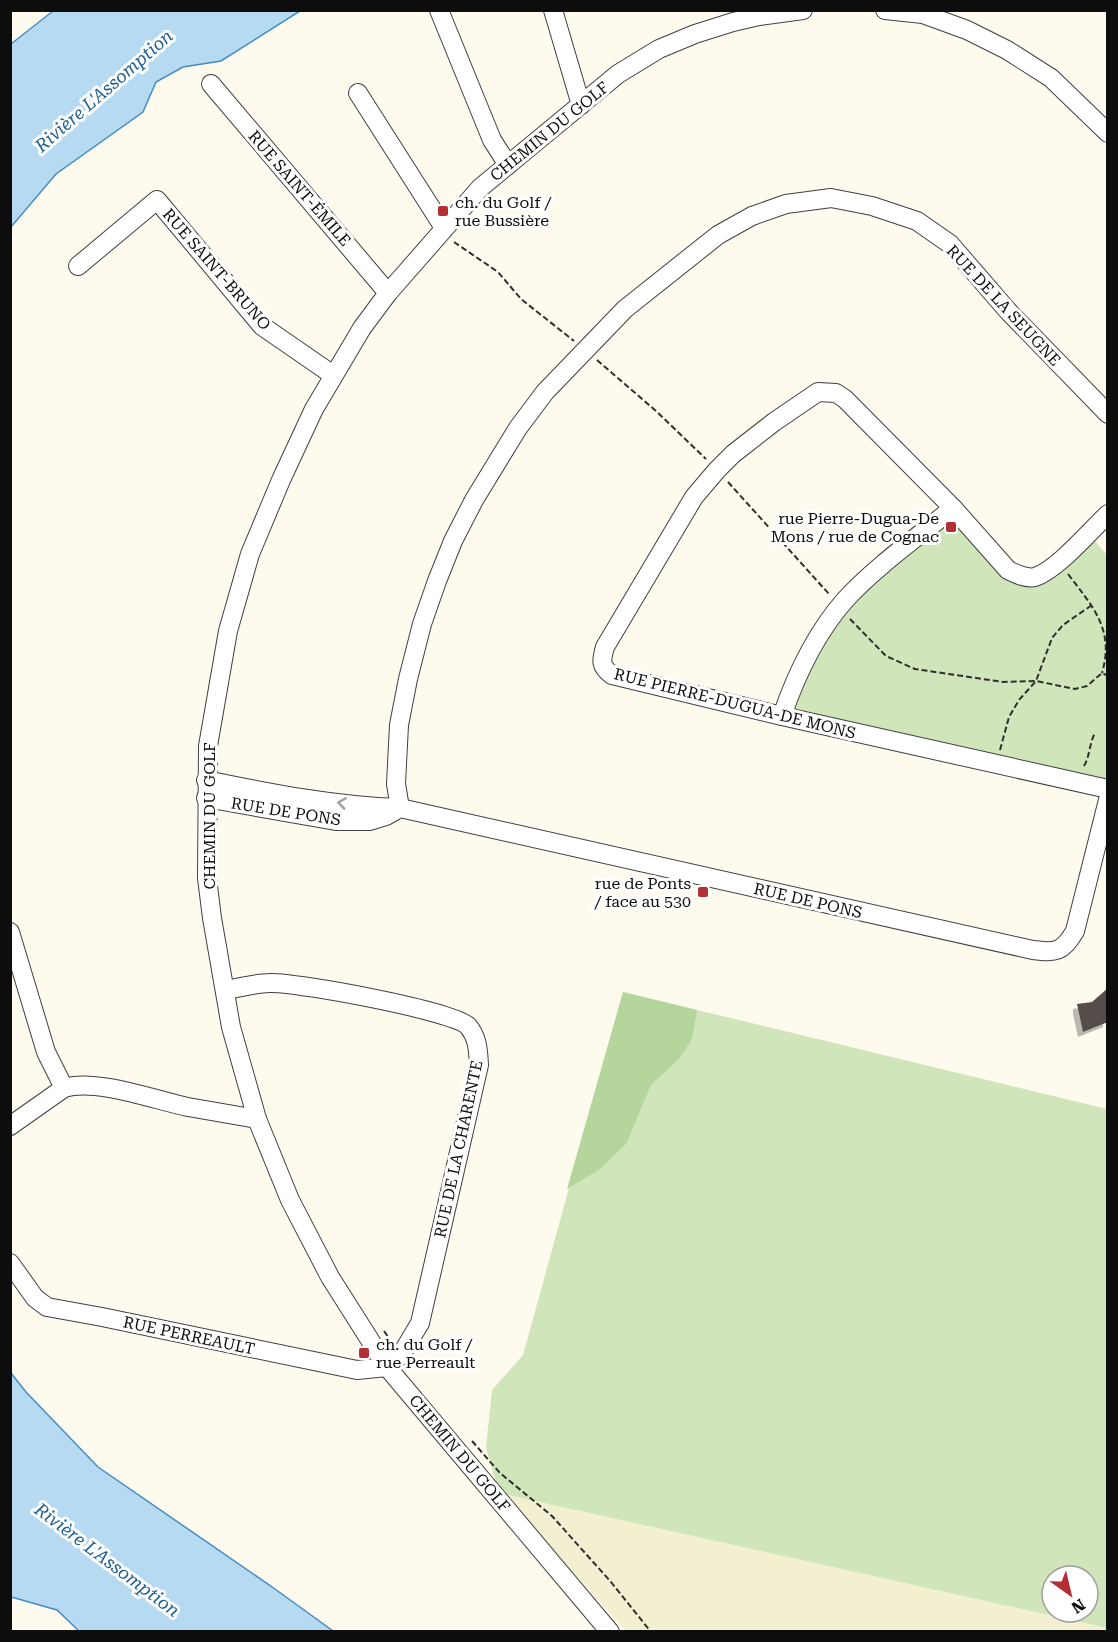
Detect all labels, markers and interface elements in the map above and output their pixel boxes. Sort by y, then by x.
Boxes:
water label: Rivière L'Assomption [30,25,177,157]
street label: CHEMIN DU GOLF [486,78,612,185]
street label: RUE SAINT-ÉMILE [244,127,355,250]
place label: ch. du Golf / rue Bussière [455,193,552,230]
marker: ch. du Golf / rue Bussière [436,204,450,218]
street label: RUE SAINT-BRUNO [159,205,275,334]
street label: RUE DE LA SEUGNE [943,241,1065,370]
place label: rue Pierre-Dugua-De Mons / rue de Cognac [771,509,939,546]
marker: rue Pierre-Dugua-De Mons / rue de Cognac [944,520,958,534]
street label: RUE PIERRE-DUGUA-DE MONS [612,664,858,743]
street label: CHEMIN DU GOLF [200,742,219,890]
street label: RUE DE PONS [230,793,342,830]
one-way arrow [337,797,346,810]
place label: rue de Ponts / face au 530 [593,874,691,911]
street label: RUE DE PONS [752,879,864,922]
marker: rue de Ponts / face au 530 [696,885,710,899]
street label: RUE DE LA CHARENTE [430,1059,487,1240]
street label: RUE PERREAULT [121,1312,257,1359]
place label: ch. du Golf / rue Perreault [376,1335,475,1372]
marker: ch. du Golf / rue Perreault [357,1346,371,1360]
street label: CHEMIN DU GOLF [405,1391,514,1516]
water label: Rivière L'Assomption [30,1498,184,1621]
north arrow [1040,1564,1100,1624]
text: N [1068,1595,1089,1617]

